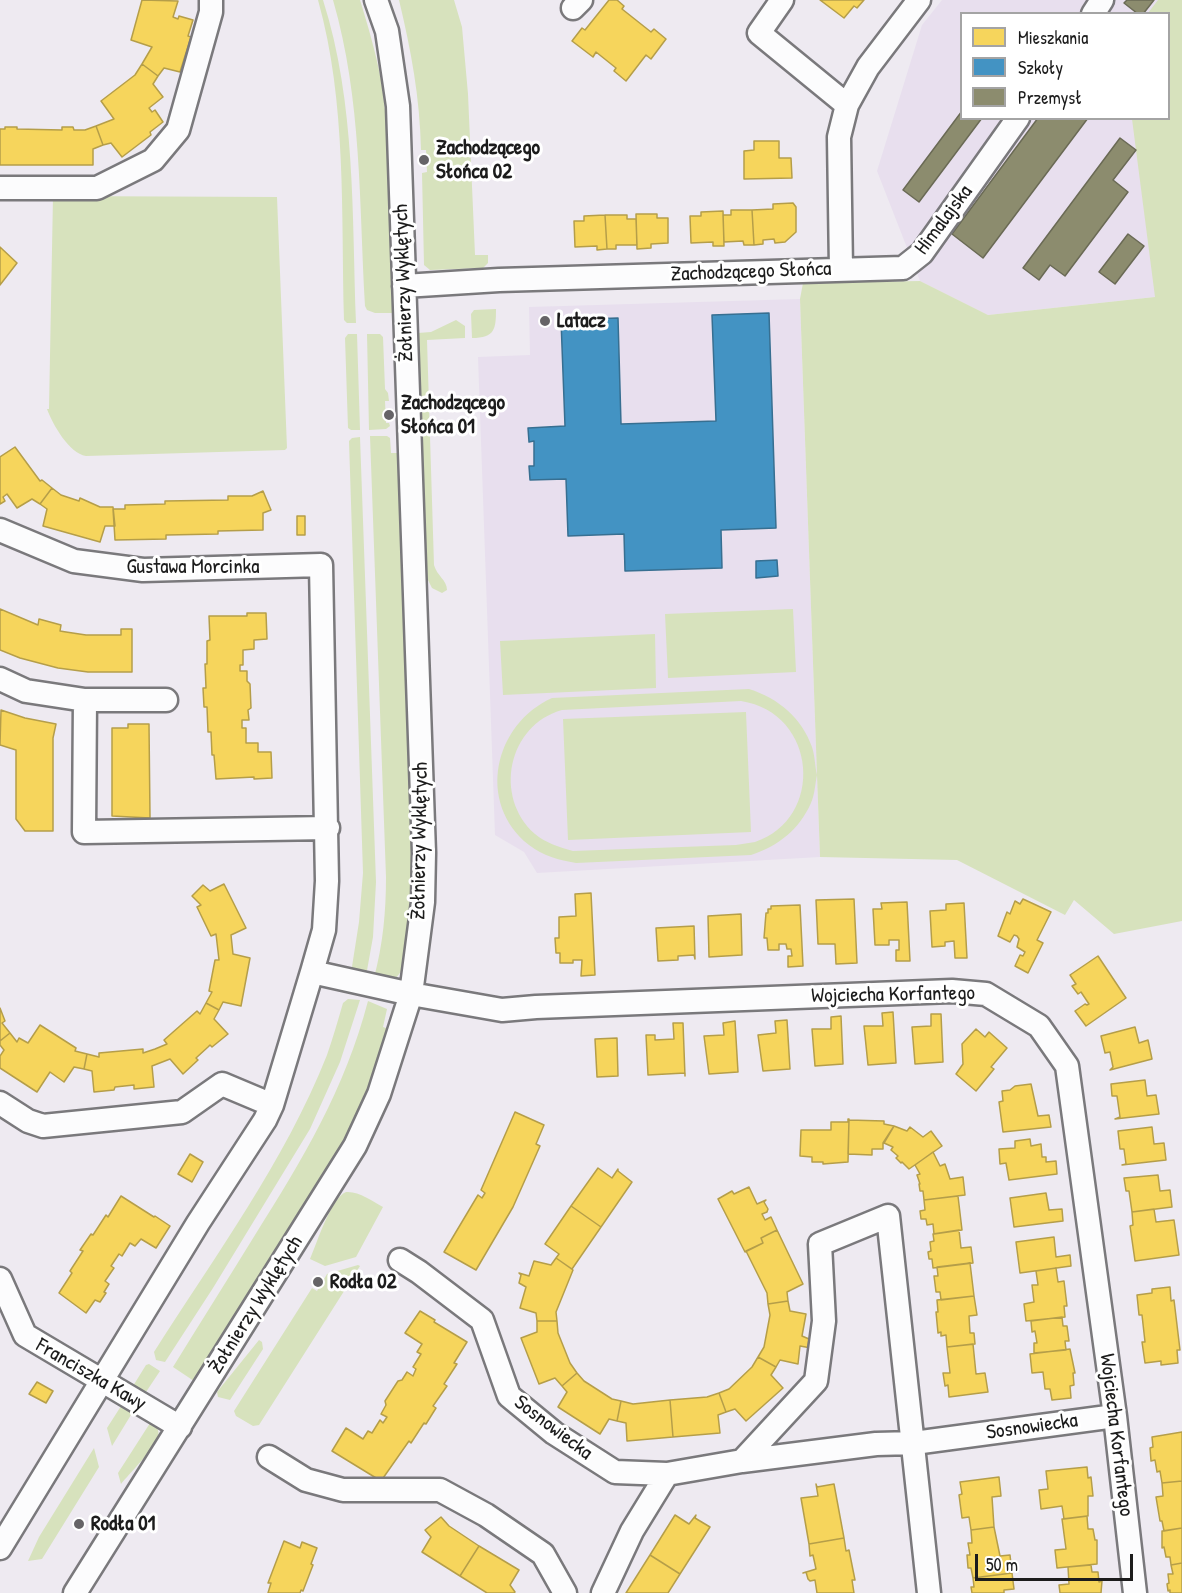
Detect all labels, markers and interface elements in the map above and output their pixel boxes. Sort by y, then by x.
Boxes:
legend [960,12,1170,120]
text: Mieszkania [1018,25,1088,50]
text: Szkoły [1018,55,1063,80]
text: Przemysł [1018,85,1082,110]
place label: Zachodzącego Słońca 02 [436,135,540,185]
marker: Zachodzącego Słońca 02 [417,153,431,167]
street label: Himalajska [910,180,978,260]
street label: Żołnierzy Wyklętych [389,204,419,362]
street label: Zachodzącego Słońca [670,257,832,287]
place label: Latacz [557,308,606,334]
marker: Latacz [538,314,552,328]
place label: Zachodzącego Słońca 01 [401,390,505,440]
marker: Zachodzącego Słońca 01 [382,408,396,422]
street label: Gustawa Morcinka [126,554,260,580]
street label: Żołnierzy Wyklętych [406,762,434,920]
street label: Wojciecha Korfantego [811,981,975,1009]
street label: Żołnierzy Wyklętych [203,1231,309,1379]
place label: Rodła 02 [330,1269,396,1295]
marker: Rodła 02 [311,1275,325,1289]
street label: Franciszka Kawy [31,1333,151,1417]
street label: Wojciecha Korfantego [1094,1352,1138,1518]
street label: Sosnowiecka [509,1390,597,1466]
street label: Sosnowiecka [985,1408,1079,1446]
place label: Rodła 01 [91,1511,155,1537]
marker: Rodła 01 [72,1517,86,1531]
scale bar [978,1542,1136,1580]
text: 50 m [986,1552,1018,1577]

